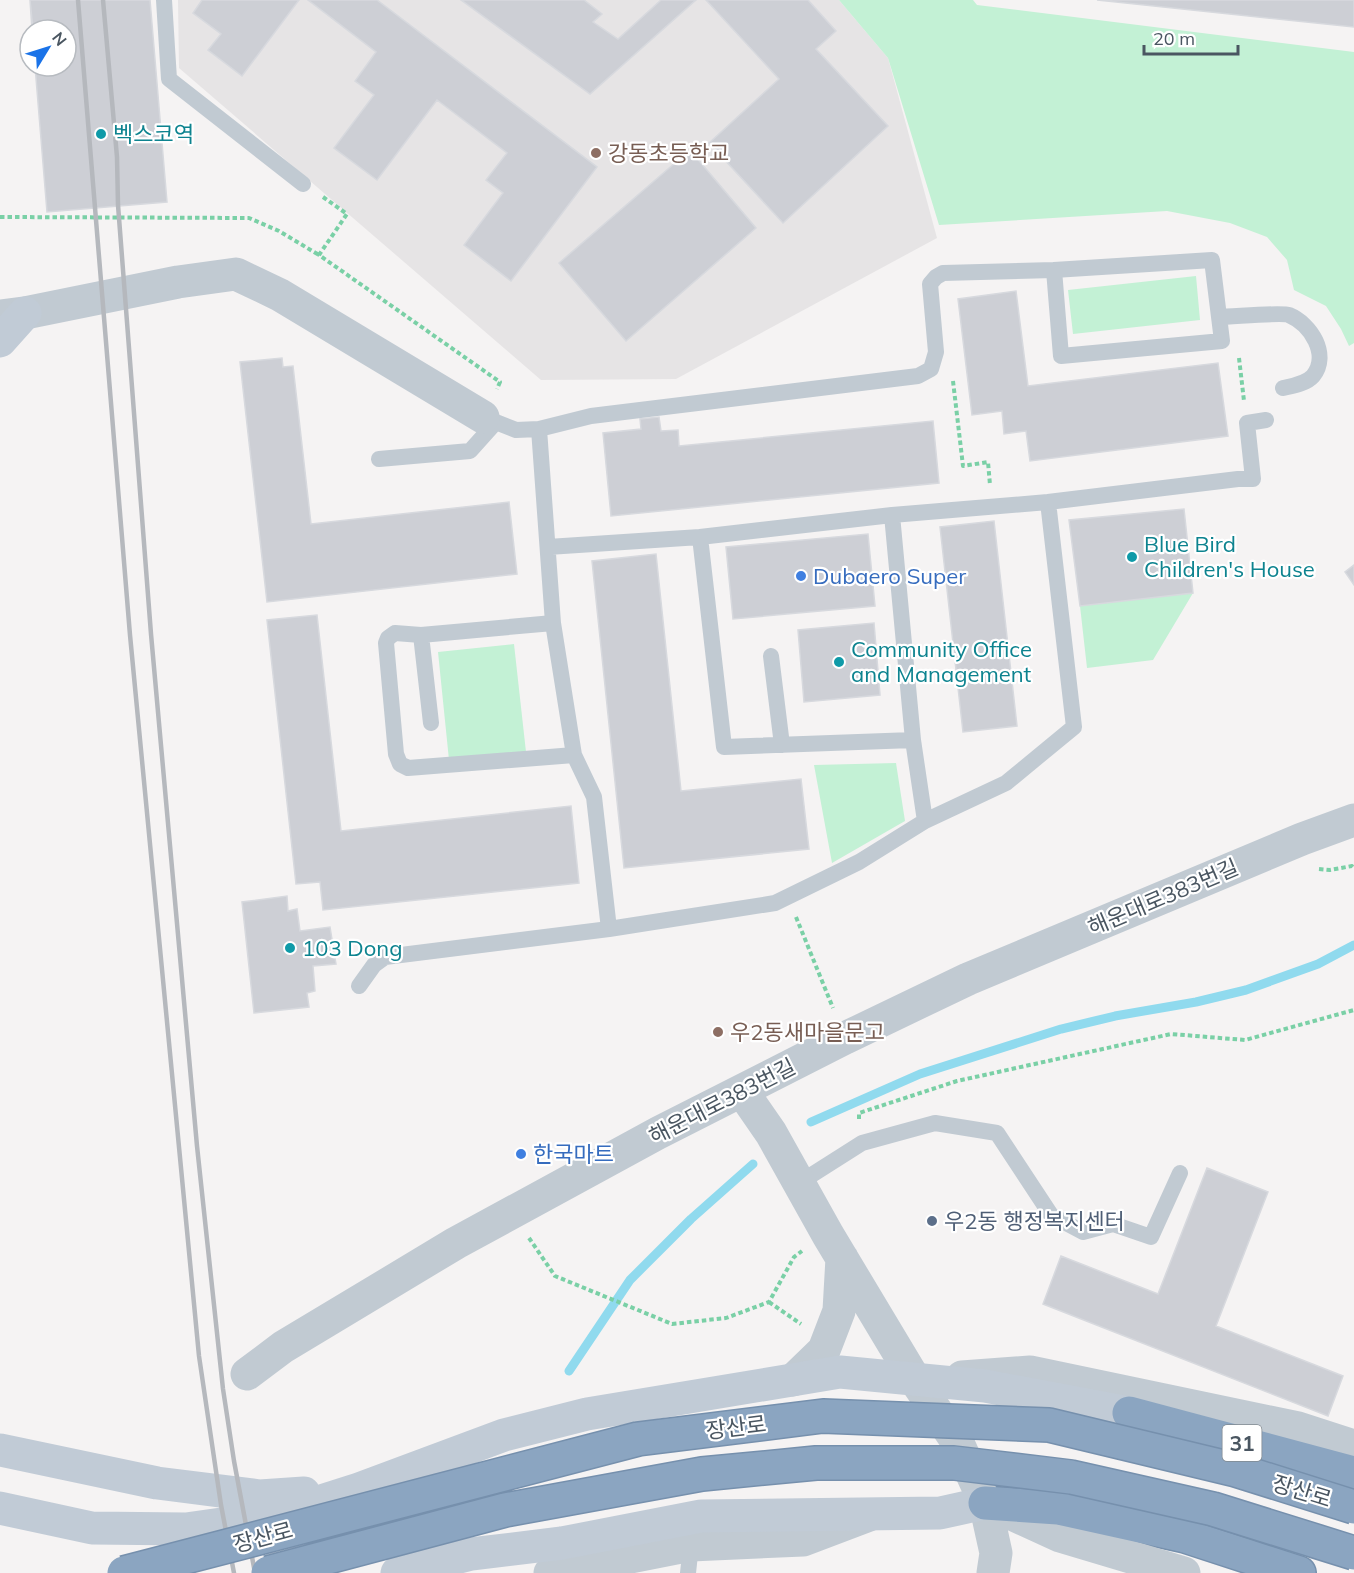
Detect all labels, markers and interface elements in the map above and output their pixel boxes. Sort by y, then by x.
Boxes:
north arrow [18,18,78,78]
scale bar [1144,18,1238,56]
text: 20 m [1153,27,1195,50]
text: N [48,28,71,50]
place label: 벡스코역 [113,120,194,148]
marker: 벡스코역 [94,127,108,141]
place label: 강동초등학교 [608,139,729,167]
marker: 강동초등학교 [589,146,603,160]
place label: Blue Bird Children's House [1144,530,1315,583]
marker: Blue Bird Children's House [1125,550,1139,564]
place label: Dubaero Super [813,562,966,590]
marker: Dubaero Super [794,569,808,583]
place label: Community Office and Management [851,635,1032,688]
marker: Community Office and Management [832,655,846,669]
street label: 해운대로383번길 [1083,853,1243,941]
place label: 103 Dong [302,934,403,962]
marker: 103 Dong [283,941,297,955]
place label: 우2동새마을문고 [730,1018,885,1046]
marker: 우2동새마을문고 [711,1025,725,1039]
street label: 해운대로383번길 [644,1052,800,1150]
place label: 한국마트 [533,1140,614,1168]
marker: 한국마트 [514,1147,528,1161]
place label: 우2동 행정복지센터 [944,1207,1125,1235]
marker: 우2동 행정복지센터 [925,1214,939,1228]
street label: 장산로 [704,1409,768,1445]
road number: 31 [1222,1425,1262,1461]
street label: 장산로 [1269,1469,1335,1513]
street label: 장산로 [230,1516,296,1558]

